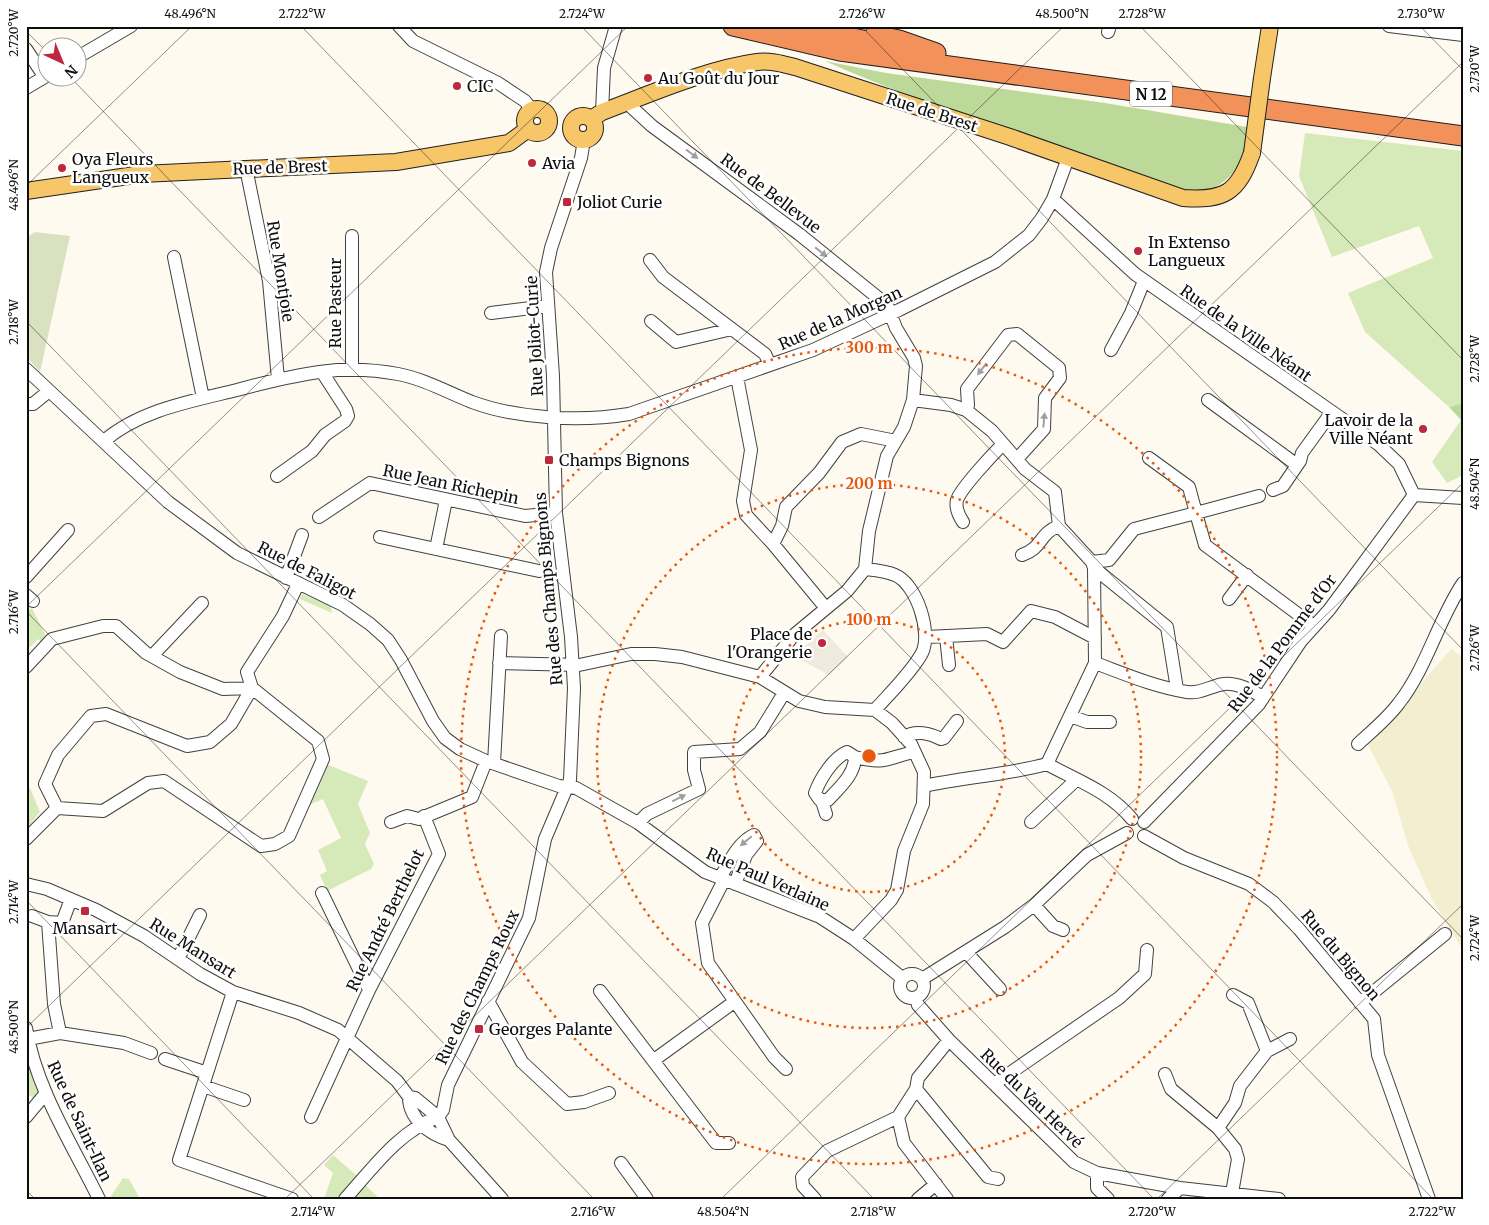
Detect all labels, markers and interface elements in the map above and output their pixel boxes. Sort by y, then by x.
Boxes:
text: 48.496°N [164,6,217,21]
text: 2.722°W [279,6,327,21]
text: 2.724°W [559,6,606,21]
text: 2.726°W [839,6,886,21]
text: 48.500°N [1035,6,1090,21]
text: 2.728°W [1118,6,1167,21]
text: 2.730°W [1397,6,1446,21]
text: 2.720°W [6,8,21,57]
north arrow [38,38,88,88]
text: 2.730°W [1467,44,1482,93]
text: N [61,61,81,82]
place label: Au Goût du Jour [657,68,779,88]
marker: Au Goût du Jour [642,72,654,84]
place label: CIC [467,76,494,96]
marker: CIC [451,80,463,92]
road number: N 12 [1130,82,1172,106]
street label: Rue de Brest [884,88,981,136]
place label: Oya Fleurs Langueux [72,149,153,187]
one-way arrow [685,149,699,159]
street label: Rue de Bellevue [717,149,825,237]
place label: Avia [541,153,576,173]
street label: Rue de Brest [232,155,329,179]
marker: Avia [526,157,538,169]
text: 48.496°N [6,158,21,211]
marker: Oya Fleurs Langueux [56,162,68,174]
place label: Joliot Curie [576,192,662,212]
marker: Joliot Curie [561,196,573,208]
street label: Rue Montjoie [263,219,299,323]
place label: In Extenso Langueux [1148,232,1230,270]
marker: In Extenso Langueux [1132,245,1144,257]
one-way arrow [815,246,828,257]
street label: Rue Pasteur [325,258,345,349]
street label: Rue Joliot-Curie [521,275,547,397]
street label: Rue de la Ville Néant [1176,280,1316,386]
street label: Rue de la Morgan [775,282,905,354]
text: 2.718°W [6,298,21,345]
text: 2.728°W [1467,334,1482,383]
text: 300 m [845,338,893,357]
one-way arrow [977,362,988,375]
place label: Lavoir de la Ville Néant [1324,410,1414,448]
one-way arrow [1041,412,1049,428]
marker: Lavoir de la Ville Néant [1417,423,1429,435]
place label: Champs Bignons [559,450,690,470]
marker: Champs Bignons [543,454,555,466]
text: 48.504°N [1467,457,1482,510]
street label: Rue Jean Richepin [381,460,521,508]
text: 200 m [845,474,893,493]
street label: Rue des Champs Bignons [530,492,566,686]
street label: Rue de Faligot [254,537,360,604]
street label: Rue de la Pomme d'Or [1224,570,1340,716]
text: 2.716°W [6,589,21,634]
text: 100 m [847,610,891,629]
place label: Place de l'Orangerie [727,624,812,662]
text: 2.726°W [1467,624,1482,671]
marker: Place de l'Orangerie [816,637,828,649]
centre of rings [860,747,878,765]
one-way arrow [672,794,687,802]
one-way arrow [739,836,752,847]
street label: Rue Paul Verlaine [703,843,833,915]
street label: Rue André Berthelot [342,845,428,994]
text: 2.714°W [6,879,21,924]
marker: Mansart [79,905,91,917]
street label: Rue du Bignon [1297,905,1385,1005]
street label: Rue des Champs Roux [431,906,523,1068]
street label: Rue Mansart [146,913,241,983]
text: 2.724°W [1467,914,1482,961]
place label: Mansart [52,918,118,938]
text: 48.500°N [6,999,21,1054]
place label: Georges Palante [489,1019,612,1039]
marker: Georges Palante [473,1023,485,1035]
street label: Rue du Vau Hervé [977,1044,1087,1152]
street label: Rue de Saint-Ilan [43,1057,117,1185]
text: 2.714°W [291,1204,336,1219]
text: 2.716°W [571,1204,616,1219]
text: 48.504°N [697,1204,750,1219]
text: 2.718°W [850,1204,897,1219]
text: 2.720°W [1128,1204,1177,1219]
text: 2.722°W [1409,1204,1457,1219]

